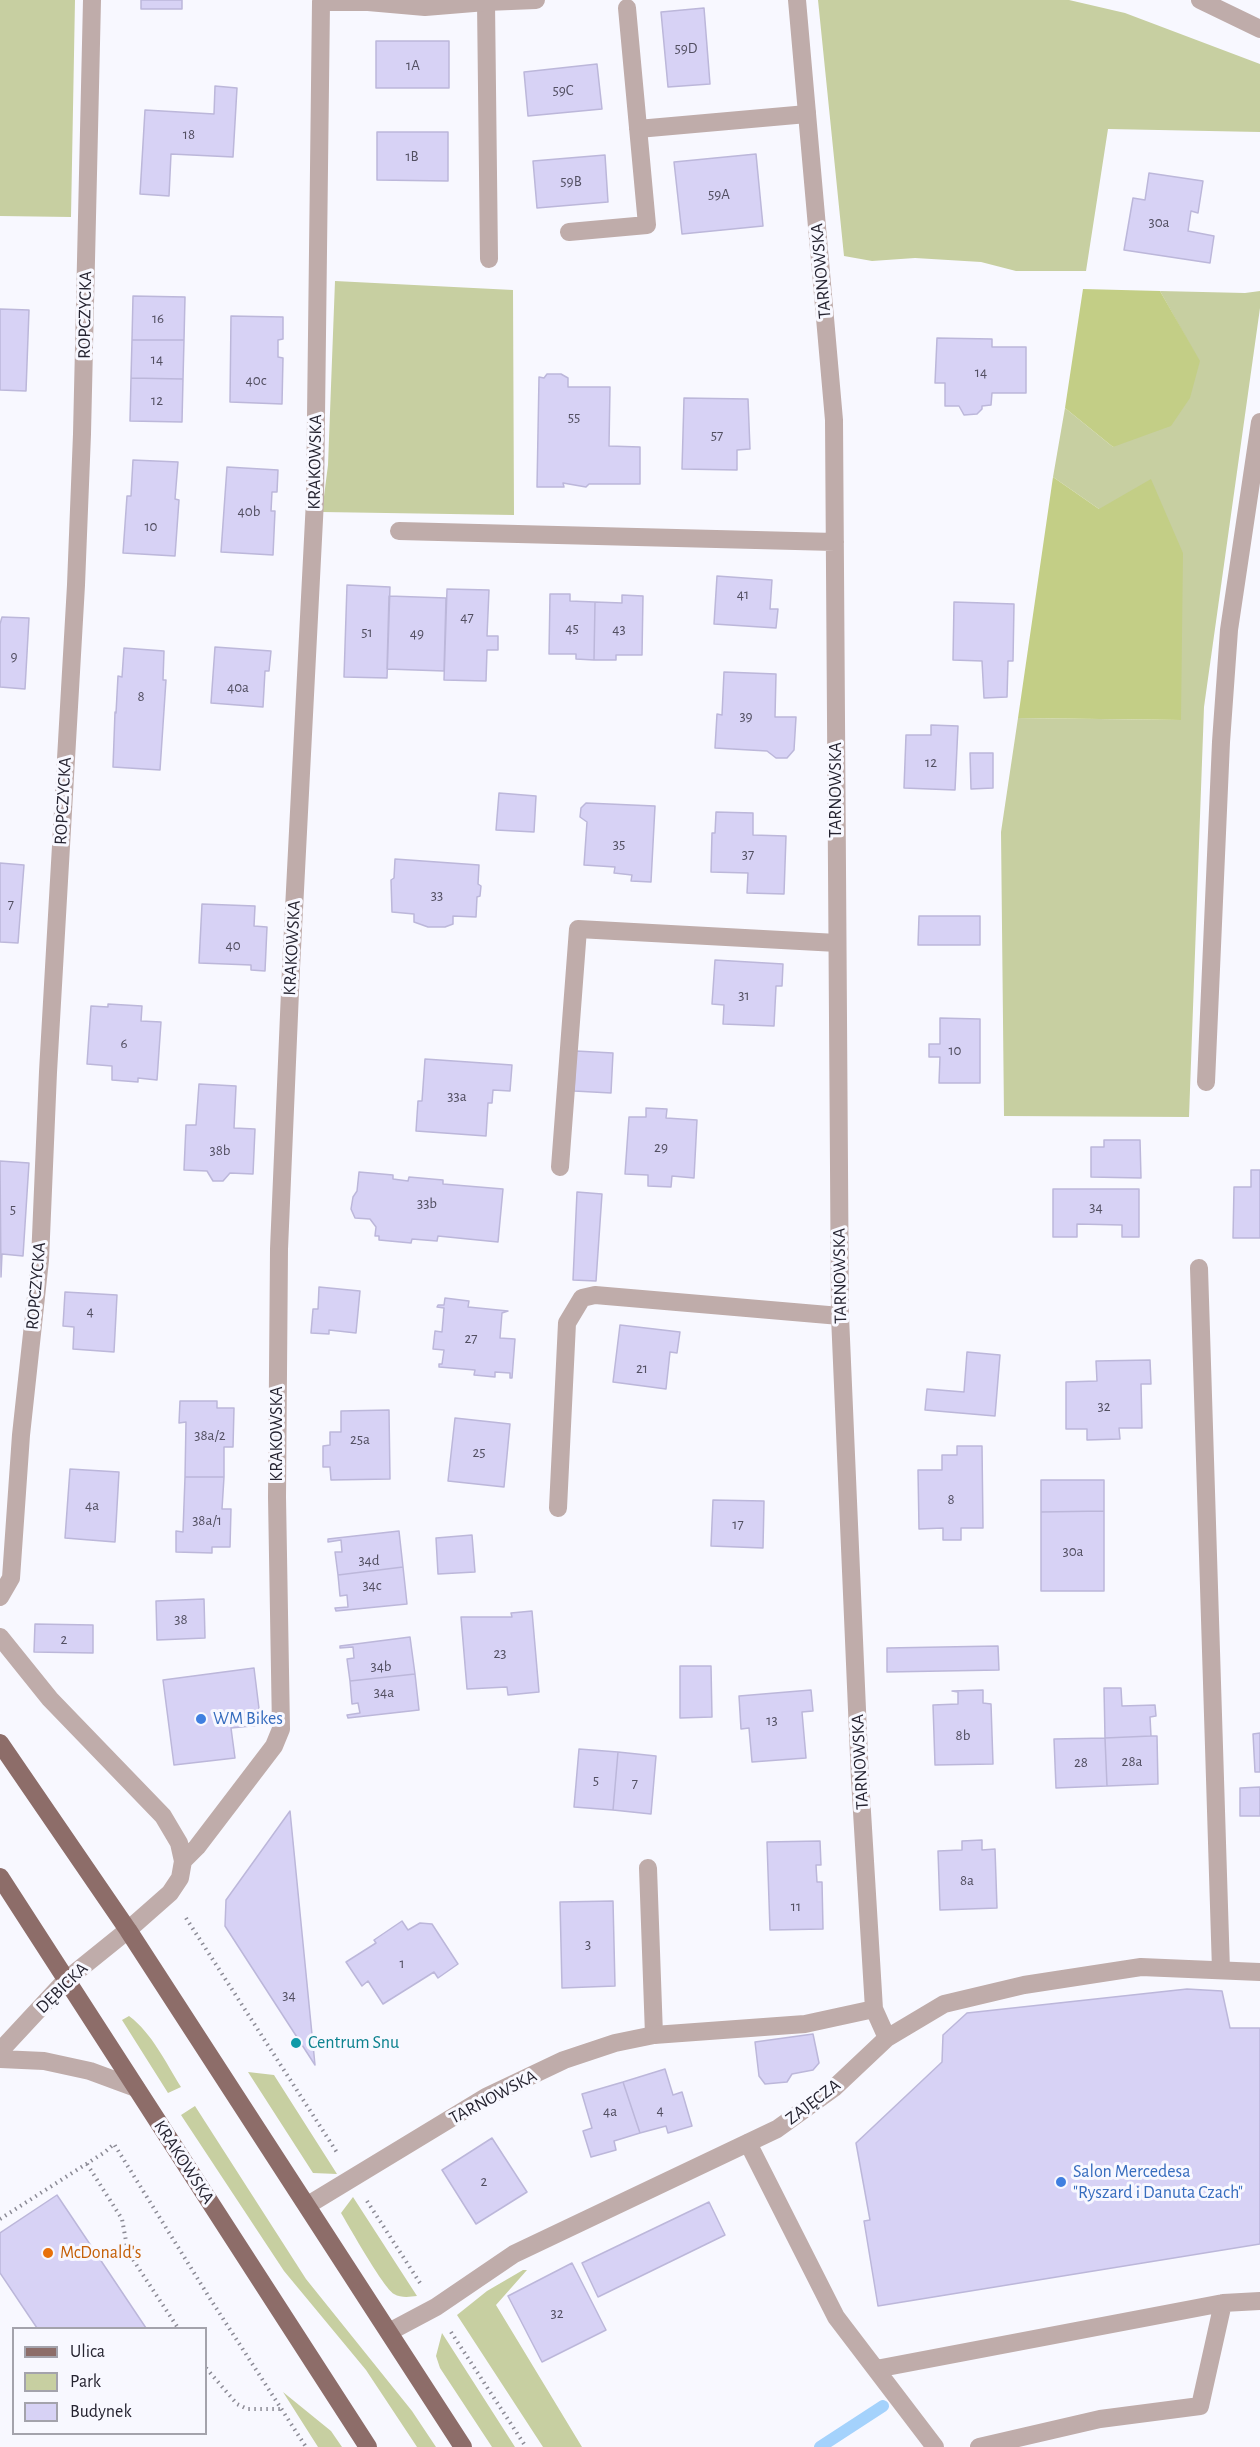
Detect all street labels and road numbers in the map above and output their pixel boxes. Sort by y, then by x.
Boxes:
street label: TARNOWSKA [806,222,836,320]
street label: ROPCZYCKA [73,271,97,359]
street label: KRAKOWSKA [303,414,327,510]
street label: TARNOWSKA [825,742,847,838]
street label: ROPCZYCKA [50,757,76,845]
street label: KRAKOWSKA [279,900,305,996]
street label: TARNOWSKA [828,1228,852,1324]
street label: ROPCZYCKA [21,1241,51,1331]
street label: KRAKOWSKA [266,1386,288,1482]
street label: TARNOWSKA [847,1714,873,1810]
street label: DĘBICKA [31,1958,93,2018]
street label: TARNOWSKA [446,2065,540,2129]
street label: ZAJĘCZA [781,2074,845,2130]
street label: KRAKOWSKA [149,2116,219,2208]

